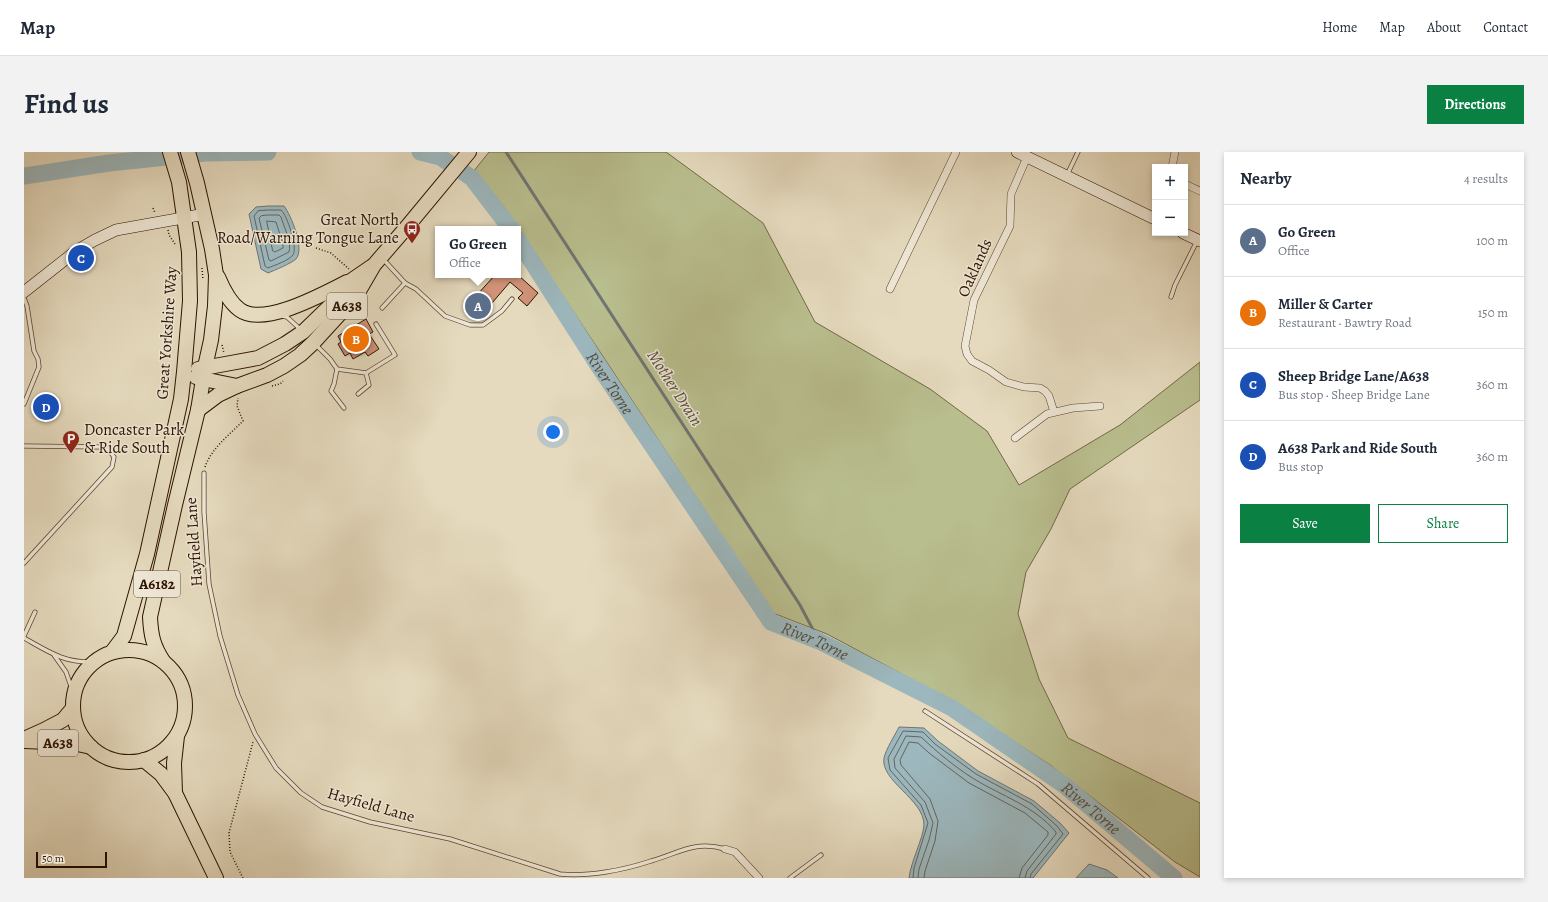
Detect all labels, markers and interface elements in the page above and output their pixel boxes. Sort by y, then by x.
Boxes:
text: Map [20,15,55,41]
text: Home [1322,18,1357,37]
text: Map [1379,18,1405,37]
text: About [1427,18,1461,37]
text: Contact [1483,18,1528,37]
text: Find us [24,85,109,123]
button: Directions [1427,85,1524,124]
map controls [1152,164,1188,236]
button: + [1152,164,1188,200]
text: Nearby [1240,167,1291,190]
text: 4 results [1464,170,1508,187]
button: − [1152,200,1188,236]
place label: Great North Road/Warning Tongue Lane [217,209,399,249]
bus stop icon: Great North Road/Warning Tongue Lane [402,219,422,244]
text: Go Green [1278,222,1336,242]
popup [435,226,521,278]
text: A [1249,232,1257,249]
text: 100 m [1476,232,1508,249]
text: Go Green [449,234,507,254]
street label: Oaklands [952,235,998,301]
text: Office [1278,242,1310,259]
pin: C [68,243,94,273]
text: Office [449,254,481,271]
street label: Great Yorkshire Way [151,265,183,400]
pin: A [465,291,491,321]
road number: A638 [327,293,367,319]
text: Miller & Carter [1278,294,1373,314]
text: B [1249,304,1257,321]
text: 150 m [1478,304,1508,321]
text: Restaurant · Bawtry Road [1278,314,1412,331]
pin: B [343,324,369,354]
water label: Mother Drain [642,346,708,430]
water label: River Torne [581,347,639,419]
text: Sheep Bridge Lane/A638 [1278,366,1429,386]
text: C [1249,376,1257,393]
text: 360 m [1476,376,1508,393]
text: Bus stop · Sheep Bridge Lane [1278,386,1430,403]
pin: D [33,392,59,422]
place label: Doncaster Park & Ride South [84,419,184,459]
your location [543,422,563,442]
parking icon: Doncaster Park & Ride South [61,429,81,454]
text: A638 Park and Ride South [1278,438,1437,458]
text: D [1248,448,1258,465]
text: 360 m [1476,448,1508,465]
text: Bus stop [1278,458,1323,475]
street label: Hayfield Lane [180,496,208,588]
button: Save [1240,504,1370,543]
button: Share [1378,504,1508,543]
road number: A6182 [134,571,180,597]
water label: River Torne [778,616,853,666]
road number: A638 [38,730,78,756]
water label: River Torne [1056,776,1126,840]
street label: Hayfield Lane [325,782,417,828]
scale bar [36,850,107,869]
text: 50 m [42,851,64,866]

